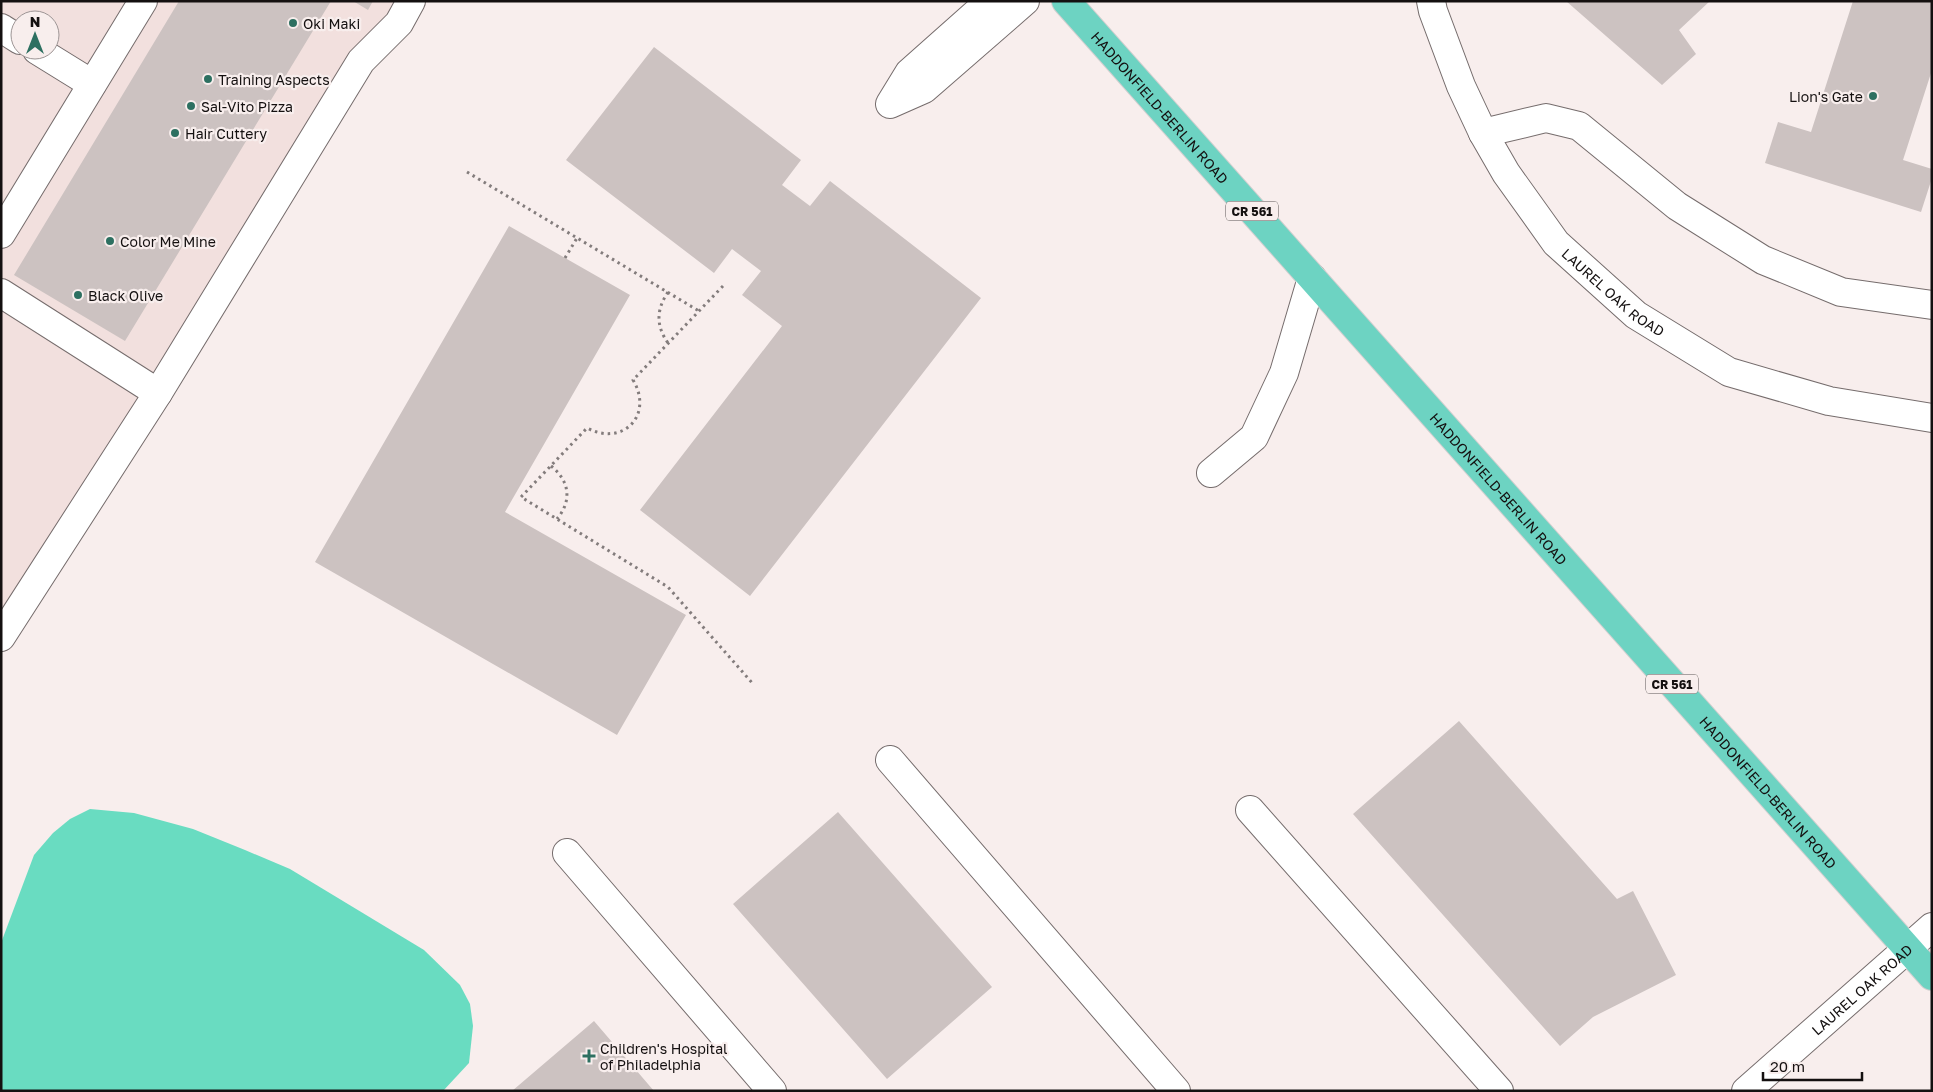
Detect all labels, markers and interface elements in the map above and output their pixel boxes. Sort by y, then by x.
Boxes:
north arrow [10,10,60,60]
text: N [30,13,40,30]
place label: Oki Maki [303,15,360,32]
marker: Oki Maki [287,17,299,29]
street label: HADDONFIELD-BERLIN ROAD [1088,28,1232,187]
place label: Training Aspects [218,71,330,88]
marker: Training Aspects [202,73,214,85]
place label: Lion's Gate [1789,88,1863,105]
marker: Lion's Gate [1867,90,1879,102]
place label: Sal-Vito Pizza [201,98,293,115]
marker: Sal-Vito Pizza [185,100,197,112]
place label: Hair Cuttery [185,125,267,142]
marker: Hair Cuttery [169,127,181,139]
road number: CR 561 [1226,202,1278,220]
place label: Color Me Mine [120,233,216,250]
marker: Color Me Mine [104,235,116,247]
street label: LAUREL OAK ROAD [1559,244,1668,339]
place label: Black Olive [88,287,163,304]
marker: Black Olive [72,289,84,301]
street label: HADDONFIELD-BERLIN ROAD [1427,409,1571,568]
road number: CR 561 [1646,674,1698,694]
street label: HADDONFIELD-BERLIN ROAD [1697,712,1841,872]
street label: LAUREL OAK ROAD [1808,940,1915,1038]
place label: Children's Hospital of Philadelphia [600,1040,728,1073]
marker: Children's Hospital of Philadelphia [582,1049,596,1063]
scale bar [1763,1050,1862,1082]
text: 20 m [1770,1057,1805,1075]

